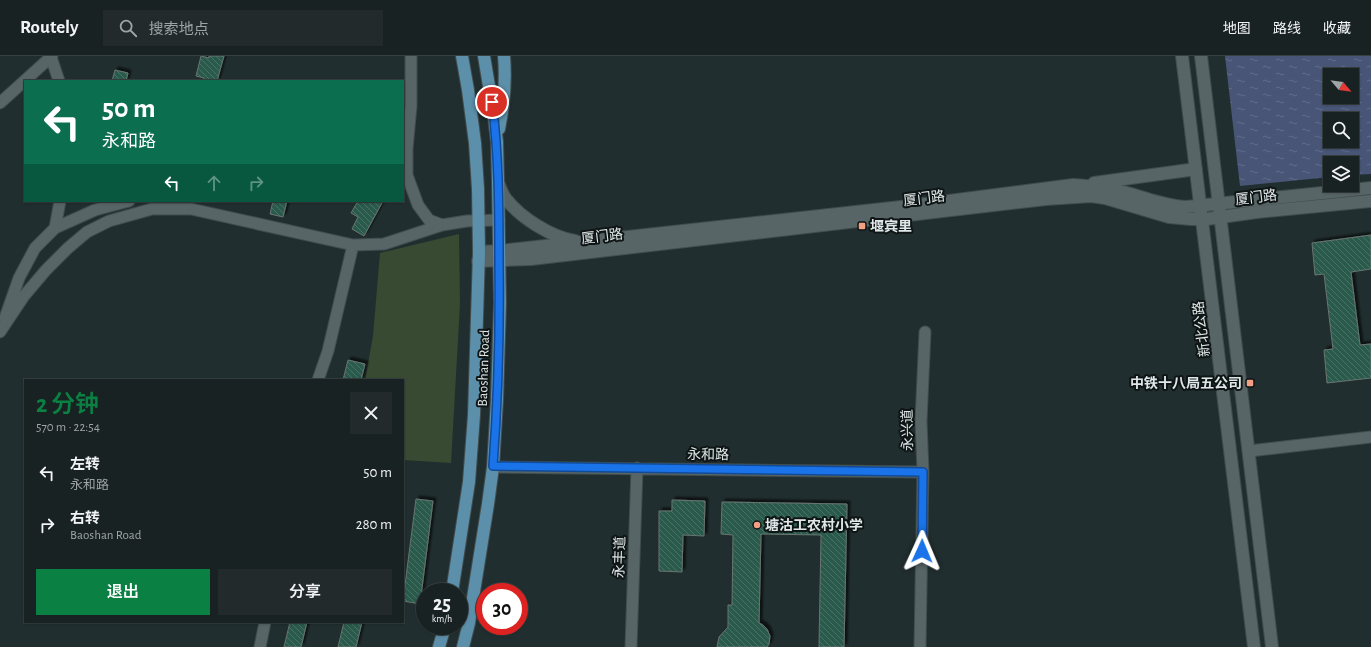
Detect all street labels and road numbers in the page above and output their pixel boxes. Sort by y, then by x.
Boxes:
street label: 厦门路 [1234,187,1278,207]
street label: 厦门路 [902,188,946,208]
street label: 厦门路 [580,226,624,246]
street label: 新北公路 [1190,300,1212,358]
street label: Baoshan Road [476,329,492,407]
street label: 永兴道 [900,409,915,451]
street label: 永和路 [687,447,729,462]
street label: 永丰道 [611,536,628,578]

